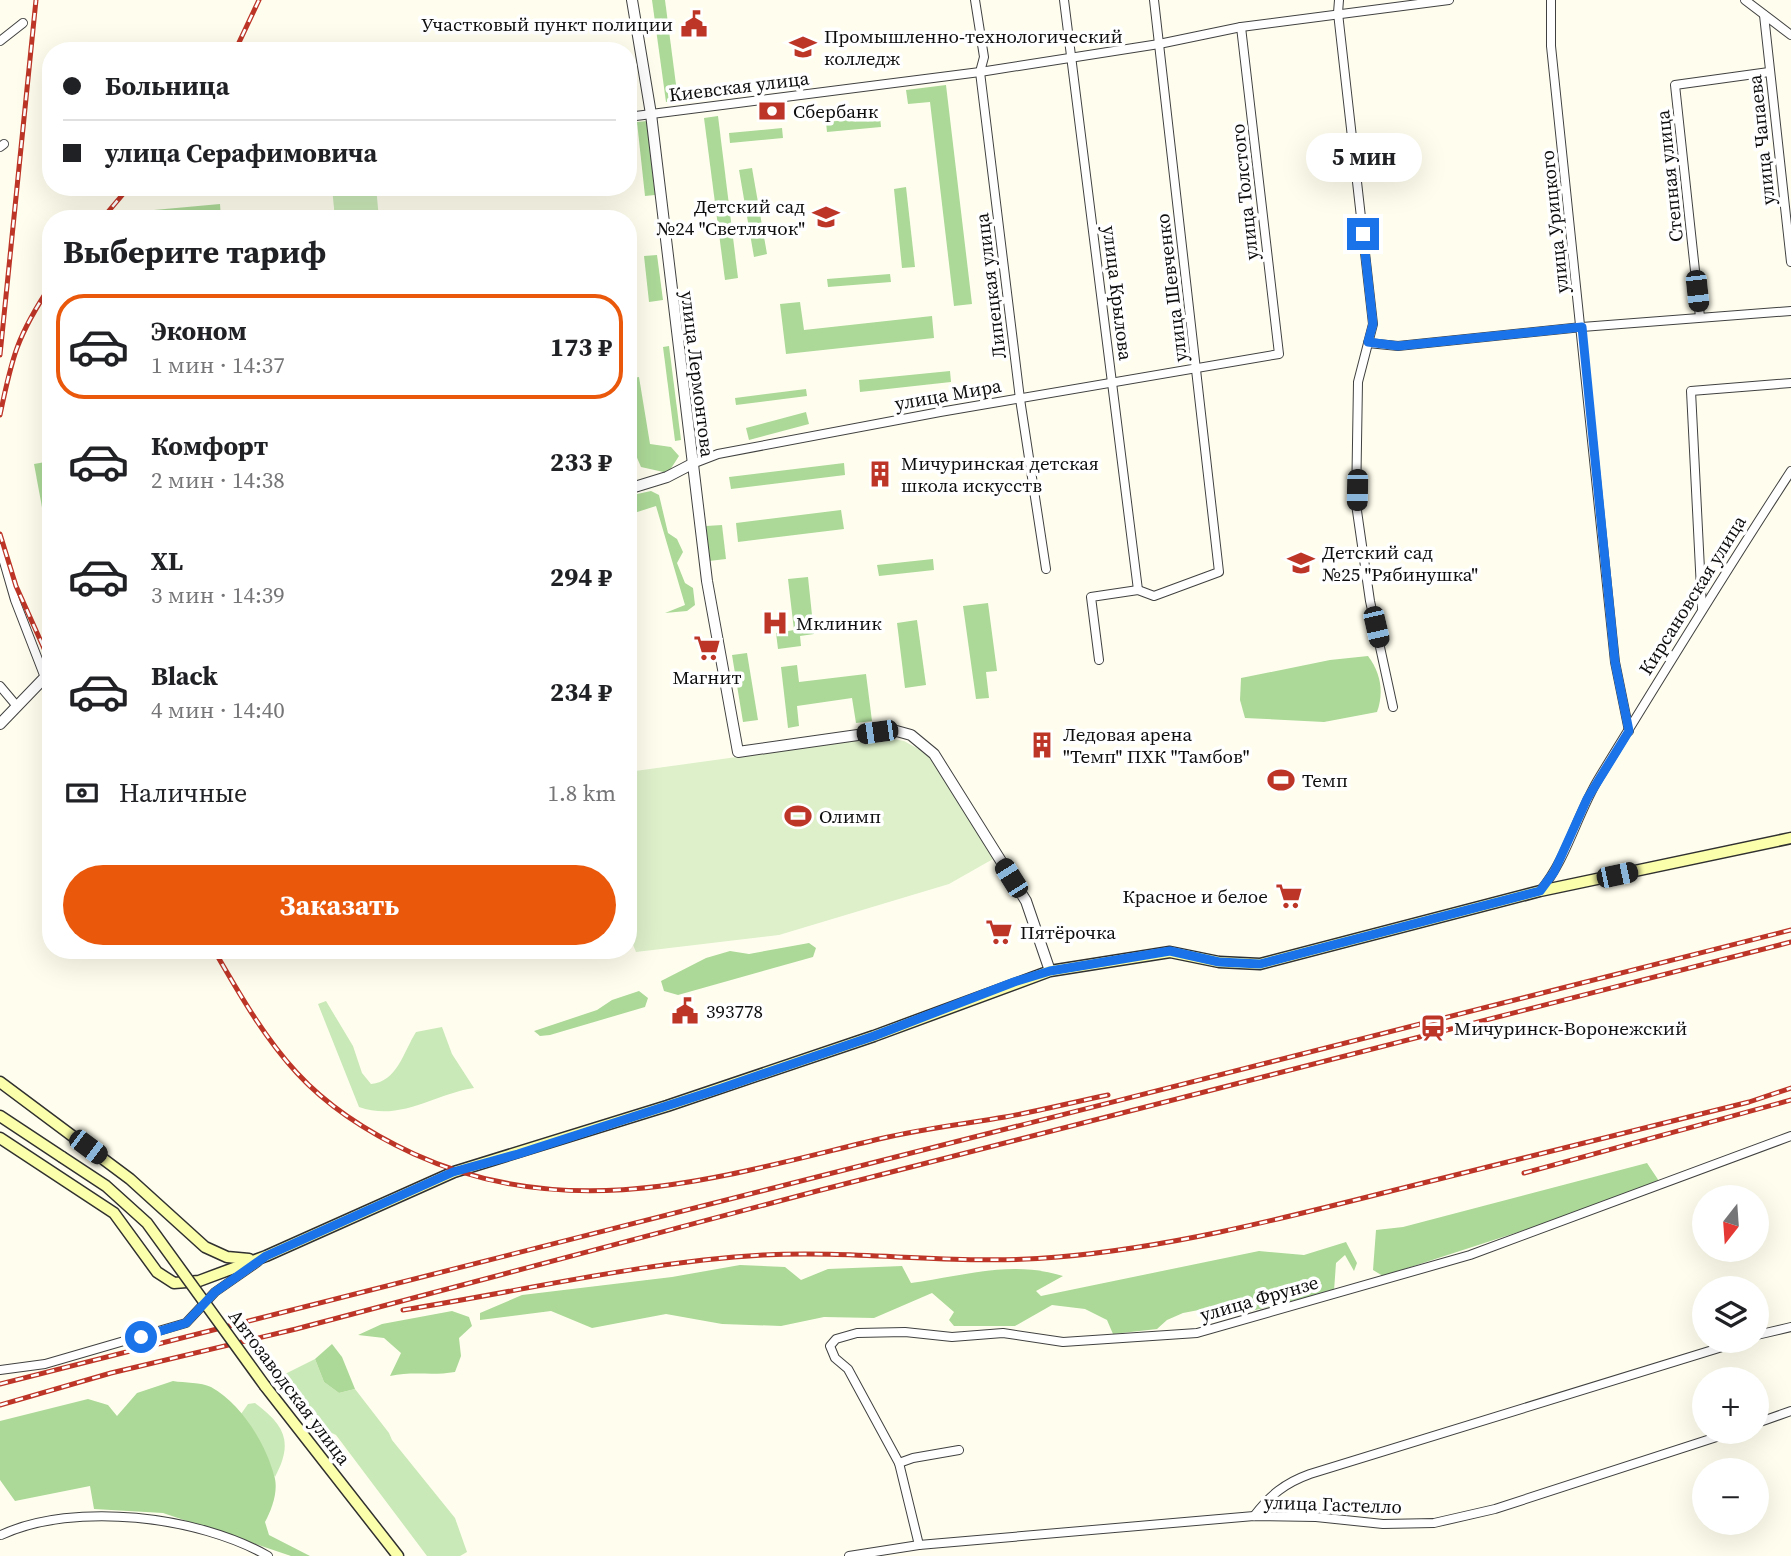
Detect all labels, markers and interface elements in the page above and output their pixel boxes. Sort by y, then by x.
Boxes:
public building icon: Участковый пункт полиции [679,9,709,39]
place label: Участковый пункт полиции [421,11,673,37]
place label: Промышленно-технологический колледж [824,23,1123,71]
school or university icon: Промышленно-технологический колледж [788,32,818,62]
street label: Киевская улица [667,64,811,108]
text: Больница [105,68,230,104]
street label: улица Чапаева [1741,73,1781,207]
bank icon: Сбербанк [757,96,787,126]
place label: Сбербанк [793,98,879,124]
street label: Степная улица [1649,108,1689,243]
street label: улица Толстого [1224,122,1264,262]
callout: 5 мин [1305,132,1421,182]
text: улица Серафимовича [105,135,377,171]
text: 5 мин [1332,141,1396,173]
street label: улица Урицкого [1534,149,1574,295]
place label: Детский сад №24 "Светлячок" [656,193,805,241]
school or university icon: Детский сад №24 "Светлячок" [811,202,841,232]
street label: Липецкая улица [968,211,1012,360]
street label: улица Шевченко [1149,212,1193,364]
route end [1347,218,1379,250]
street label: улица Крылова [1097,224,1139,362]
text: Выберите тариф [63,230,326,274]
car [1685,269,1710,313]
street label: улица Лермонтова [675,289,721,459]
text: Эконом [151,313,247,349]
icon: car [67,315,130,378]
text: 173 ₽ [550,329,612,365]
text: 1 мин · 14:37 [151,349,285,381]
street label: улица Мира [893,372,1004,416]
text: Комфорт [151,428,268,464]
icon: car [67,430,130,493]
text: 233 ₽ [550,444,612,480]
place label: Мичуринская детская школа искусств [901,450,1099,498]
building icon: Мичуринская детская школа искусств [865,459,895,489]
text: 2 мин · 14:38 [151,464,285,496]
car [1347,469,1368,511]
street label: Кирсановская улица [1632,510,1752,680]
place label: Детский сад №25 "Рябинушка" [1322,539,1478,587]
text: XL [151,543,183,579]
icon: car [67,545,130,608]
school or university icon: Детский сад №25 "Рябинушка" [1286,548,1316,578]
text: 294 ₽ [550,559,612,595]
text: 3 мин · 14:39 [151,579,285,611]
car [1362,604,1391,650]
hospital icon: Мклиник [760,608,790,638]
place label: Мклиник [796,610,882,636]
supermarket icon: Магнит [692,633,722,663]
text: Black [151,658,218,694]
icon: car [67,660,130,723]
place label: Магнит [673,664,741,690]
text: 234 ₽ [550,674,612,710]
text: 4 мин · 14:40 [151,694,285,726]
car [855,719,900,745]
place label: Ледовая арена "Темп" ПХК "Тамбов" [1063,721,1249,769]
building icon: Ледовая арена "Темп" ПХК "Тамбов" [1027,730,1057,760]
sports icon: Темп [1266,765,1296,795]
place label: Темп [1302,767,1348,793]
icon: cash [63,774,101,812]
text: Наличные [119,775,247,811]
text: 1.8 km [547,777,616,809]
sports icon: Олимп [783,801,813,831]
place label: Олимп [819,803,881,829]
car [991,855,1032,901]
car [1595,860,1640,890]
button: Заказать [63,865,616,945]
supermarket icon: Красное и белое [1274,881,1304,911]
place label: Красное и белое [1123,883,1268,909]
supermarket icon: Пятёрочка [984,917,1014,947]
place label: Пятёрочка [1020,919,1116,945]
public building icon: 393778 [670,996,700,1026]
place label: 393778 [706,998,763,1024]
station icon: Мичуринск-Воронежский [1418,1013,1448,1043]
place label: Мичуринск-Воронежский [1454,1015,1687,1041]
car [65,1126,112,1168]
north arrow [1692,1185,1769,1262]
map controls [1692,1185,1769,1535]
street label: улица Фрунзе [1197,1269,1321,1327]
button: layers [1692,1276,1769,1353]
street label: Автозаводская улица [223,1304,357,1470]
route start [125,1321,157,1353]
button: + [1692,1367,1769,1444]
button: − [1692,1458,1769,1535]
street label: улица Гастелло [1264,1489,1402,1519]

